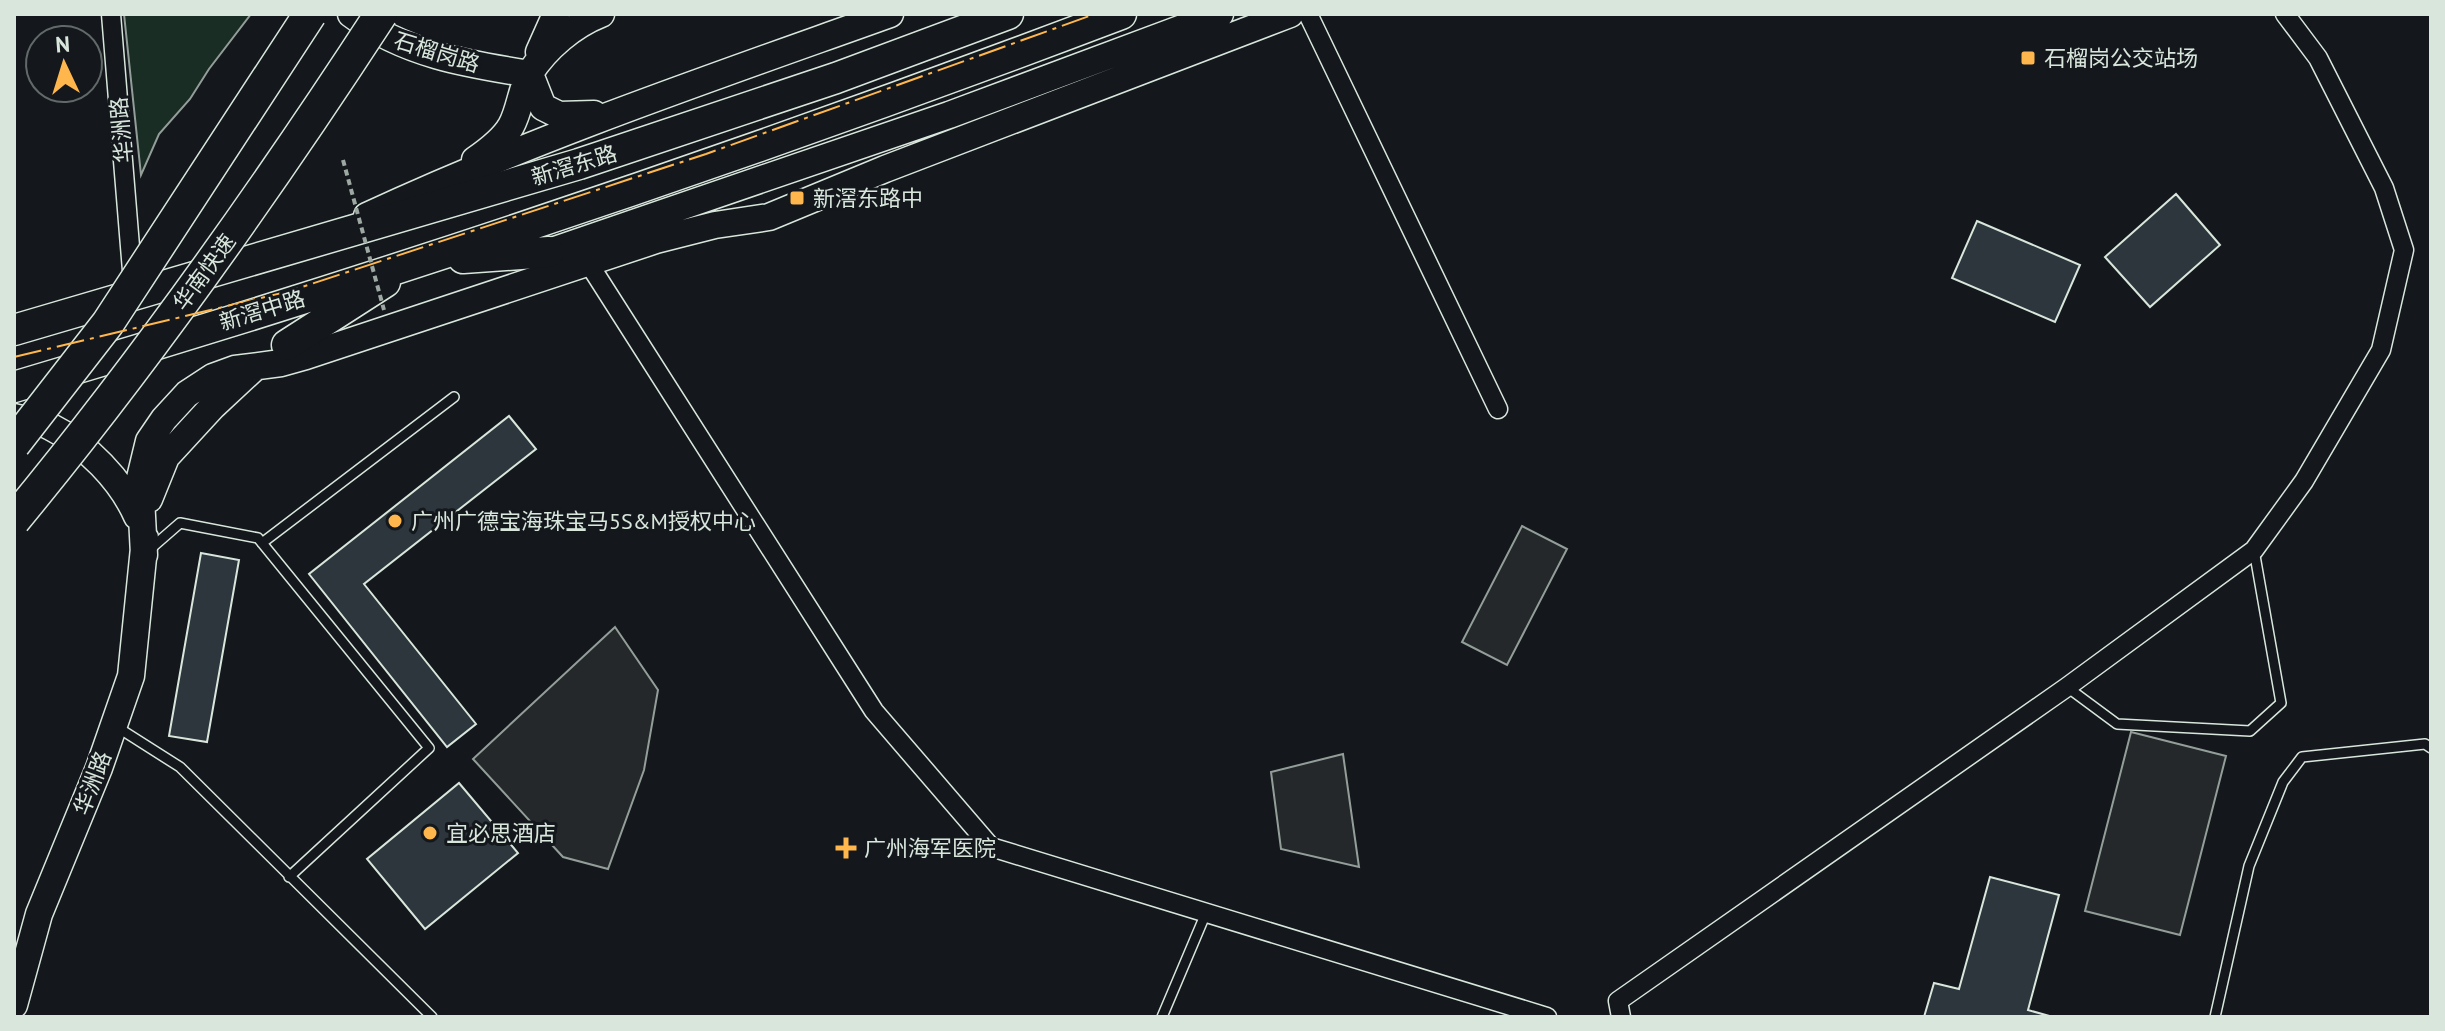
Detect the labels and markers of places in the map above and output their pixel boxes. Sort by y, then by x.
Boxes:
place label: 石榴岗公交站场 [2044,44,2198,72]
marker: 石榴岗公交站场 [2019,49,2037,67]
place label: 新滘东路中 [813,184,923,212]
marker: 新滘东路中 [788,189,806,207]
place label: 广州广德宝海珠宝马5S&M授权中心 [411,507,756,535]
marker: 广州广德宝海珠宝马5S&M授权中心 [386,512,404,530]
place label: 宜必思酒店 [446,819,556,847]
marker: 宜必思酒店 [421,824,439,842]
place label: 广州海军医院 [864,834,996,862]
marker: 广州海军医院 [835,837,857,859]

